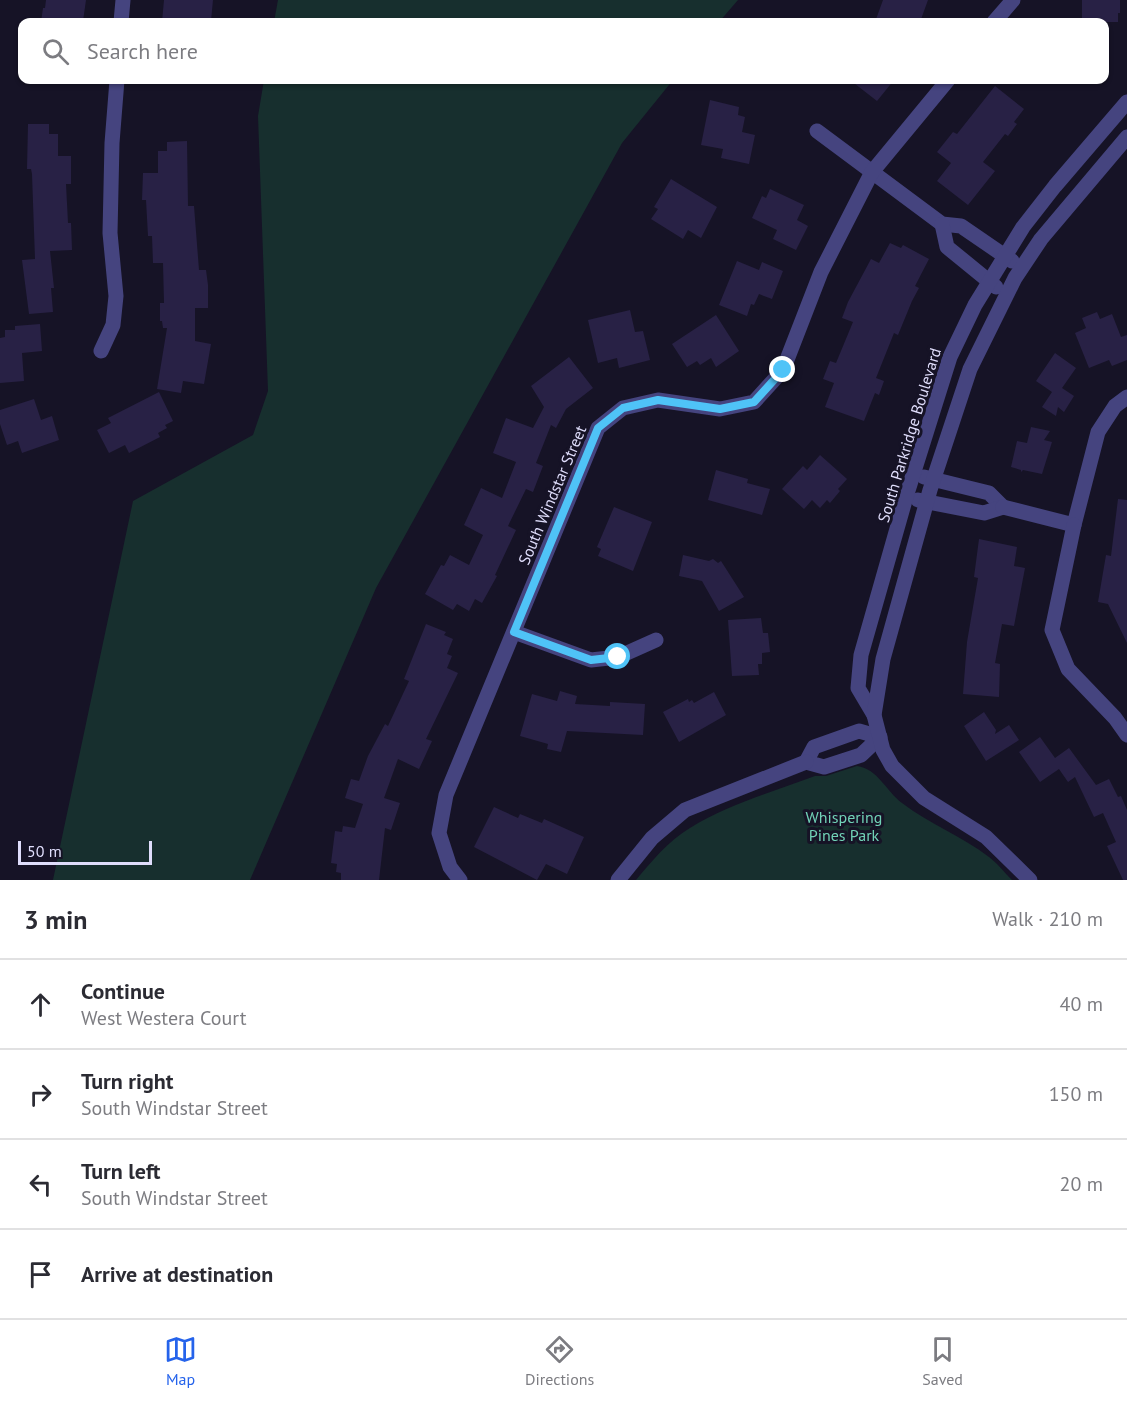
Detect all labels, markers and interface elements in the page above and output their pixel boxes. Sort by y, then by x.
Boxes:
search box [18,18,1109,84]
icon: search [39,35,72,68]
text: Search here [87,37,198,65]
street label: South Parkridge Boulevard [873,345,945,525]
route end [769,356,795,382]
street label: South Windstar Street [514,422,591,568]
route start [604,643,630,669]
park label: Whispering Pines Park [806,807,882,845]
scale bar [18,838,152,866]
text: 50 m [27,841,62,861]
text: 3 min [24,903,87,936]
text: Walk · 210 m [992,906,1103,932]
text: Continue [81,977,165,1005]
icon: ahead [24,988,57,1021]
text: 40 m [1060,991,1103,1017]
text: West Westera Court [81,1005,247,1031]
text: Turn right [81,1067,173,1095]
icon: right [24,1078,57,1111]
text: 150 m [1049,1081,1103,1107]
text: South Windstar Street [81,1095,268,1121]
text: Turn left [81,1157,161,1185]
icon: left [24,1168,57,1201]
text: 20 m [1060,1171,1103,1197]
text: South Windstar Street [81,1185,268,1211]
icon: arrive [24,1258,57,1291]
text: Arrive at destination [81,1260,273,1288]
tab: Map [164,1333,197,1389]
tab: Directions [525,1333,594,1389]
tab: Saved [922,1333,963,1389]

